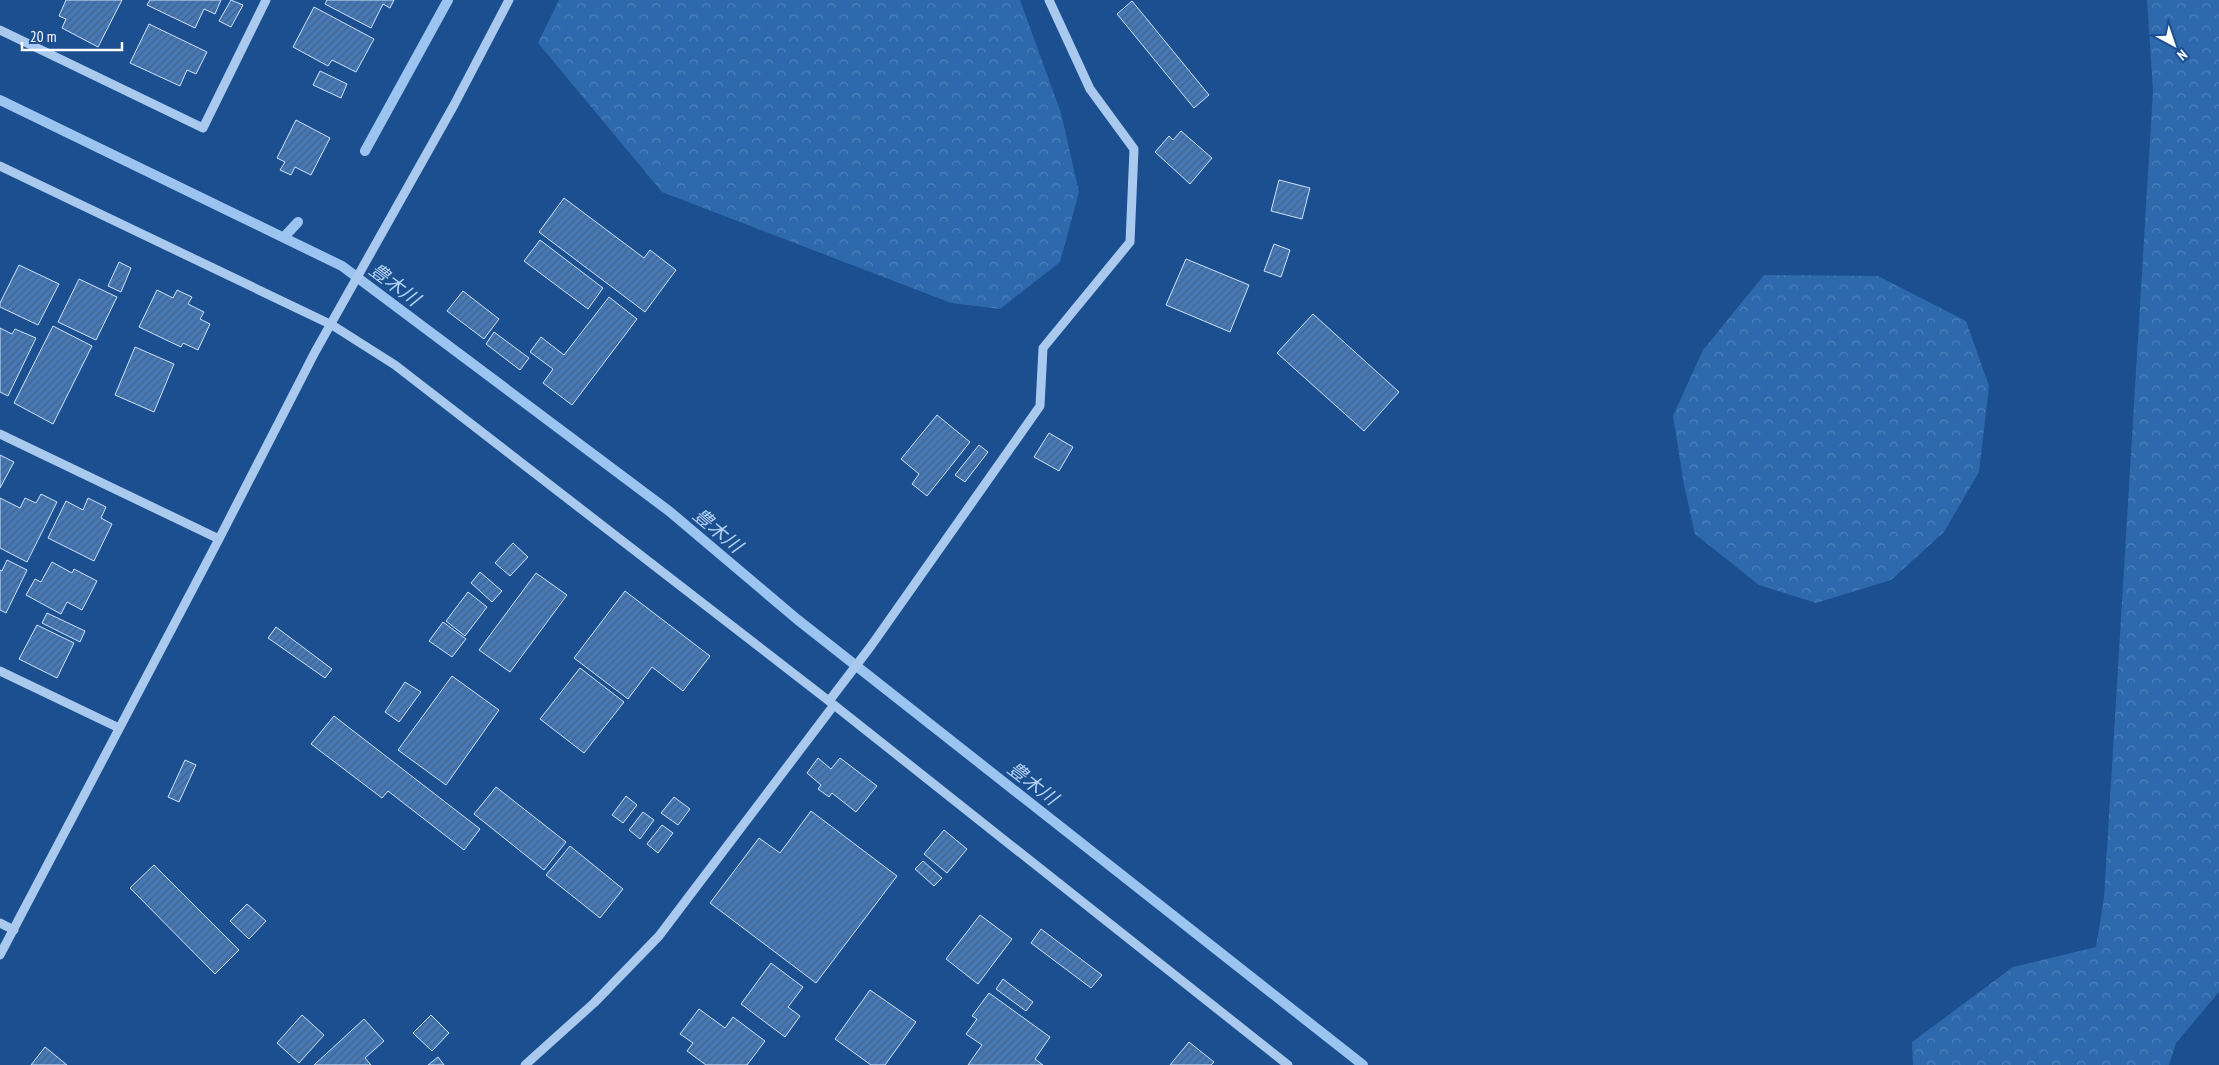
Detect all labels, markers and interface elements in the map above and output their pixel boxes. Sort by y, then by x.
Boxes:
scale bar [22,20,122,52]
north arrow [2149,20,2199,70]
text: 20 m [30,27,56,46]
text: N [2174,46,2191,64]
water label: 豊木川 [365,257,427,312]
water label: 豊木川 [688,502,749,559]
water label: 豊木川 [1003,756,1064,811]

